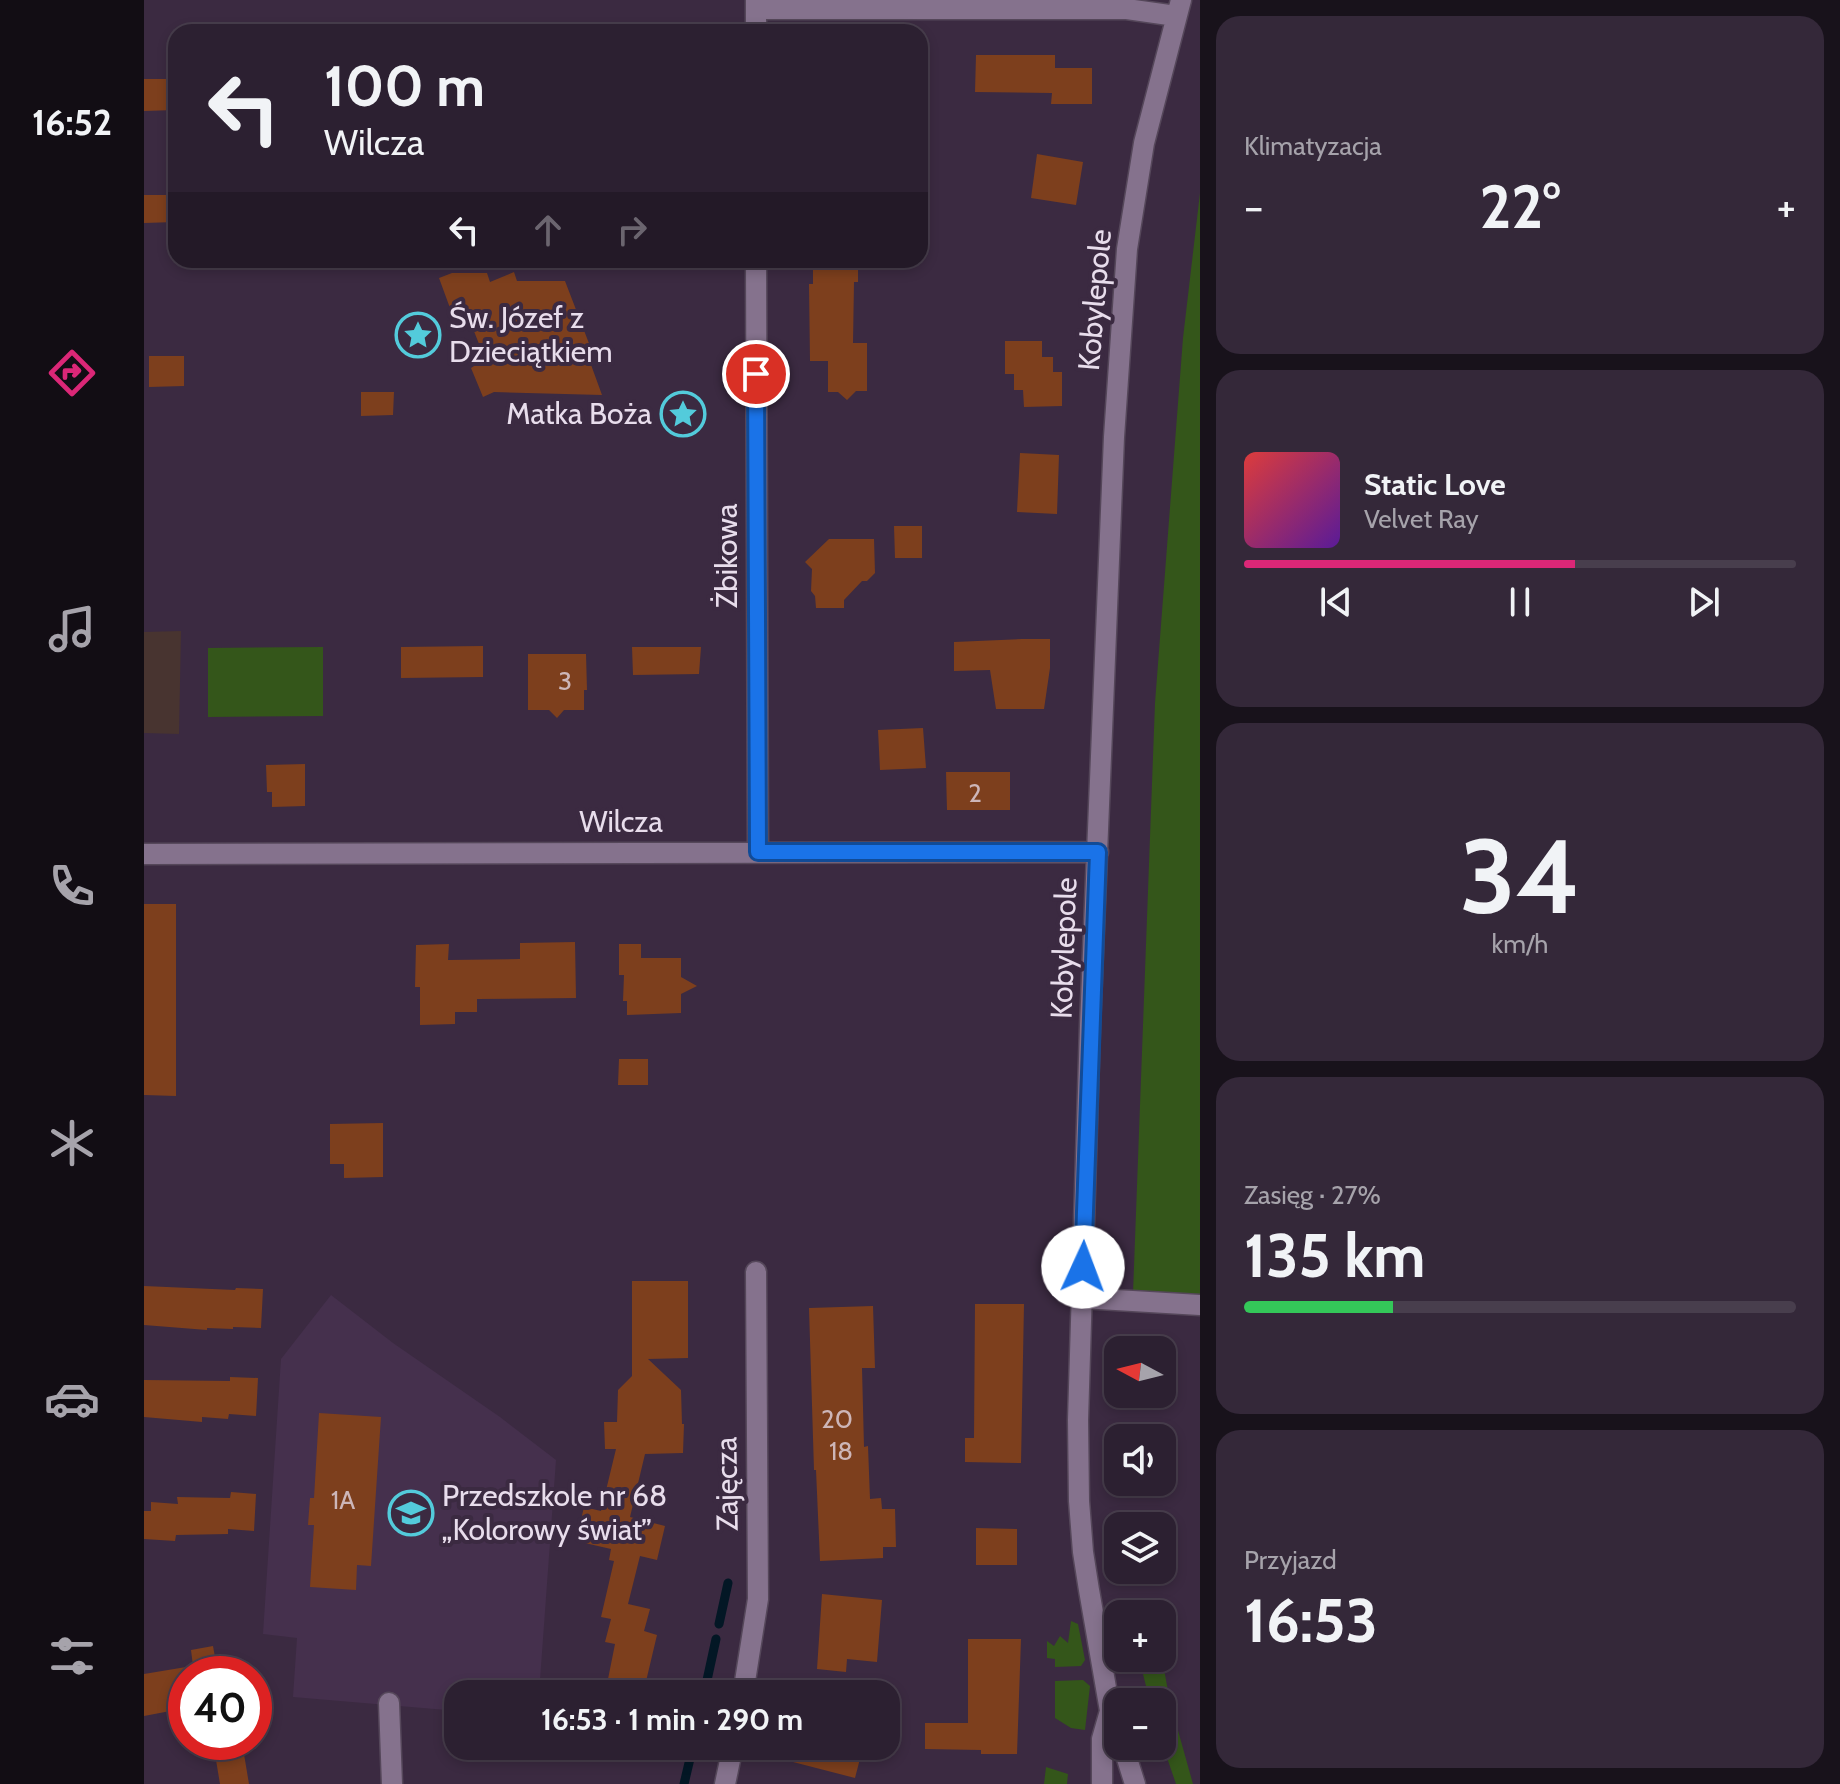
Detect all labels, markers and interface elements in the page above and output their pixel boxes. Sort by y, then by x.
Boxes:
text: 100 m [324,52,485,120]
icon: left [192,56,296,160]
text: 16:52 [32,100,112,144]
text: Wilcza [324,120,424,164]
text: Klimatyzacja [1244,130,1382,162]
text: 22° [1480,170,1560,243]
text: − [1244,180,1263,233]
text: + [1777,180,1796,233]
icon: left [442,208,486,252]
icon: ahead [526,208,570,252]
icon: right [610,208,654,252]
street label: Kobylepole [1070,228,1119,372]
place label: Św. Józef z Dzieciątkiem [449,299,612,370]
place icon: Św. Józef z Dzieciątkiem [394,311,442,359]
pin [722,340,790,408]
icon: directions [44,345,100,401]
icon: arrive [734,352,778,396]
place icon: Matka Boża [659,390,707,438]
place label: Matka Boża [506,395,653,432]
text: Static Love [1364,466,1506,503]
street label: Żbikowa [708,503,745,608]
text: Velvet Ray [1364,503,1479,535]
icon: previous [1314,580,1358,624]
icon: pause [1498,580,1542,624]
icon: next [1682,580,1726,624]
icon: music [44,601,100,657]
house number: 3 [558,665,572,697]
house number: 2 [968,777,982,809]
street label: Wilcza [579,803,663,840]
text: 34 [1460,813,1580,939]
icon: phone [44,858,100,914]
street label: Kobylepole [1043,877,1084,1019]
text: km/h [1492,928,1548,960]
icon: climate [44,1115,100,1171]
text: Zasięg · 27% [1244,1179,1381,1211]
text: 135 km [1244,1219,1425,1292]
position arrow [1041,1225,1125,1309]
north arrow [1104,1336,1176,1408]
map controls [1104,1336,1176,1760]
icon: car [44,1371,100,1427]
house number: 20 [821,1403,853,1435]
button: sound [1104,1424,1176,1496]
house number: 18 [829,1435,853,1467]
street label: Zajęcza [707,1436,746,1532]
place label: Przedszkole nr 68 „Kolorowy świat” [442,1477,667,1548]
house number: 1A [331,1484,355,1516]
school or university icon: Przedszkole nr 68 „Kolorowy świat” [387,1489,435,1537]
button: layers [1104,1512,1176,1584]
text: Przyjazd [1244,1544,1337,1576]
text: 16:53 [1244,1584,1378,1657]
button: + [1104,1600,1176,1672]
icon: filters [44,1628,100,1684]
speed limit sign: 40 [168,1656,272,1760]
button: − [1104,1688,1176,1760]
text: 16:53 · 1 min · 290 m [541,1701,803,1738]

